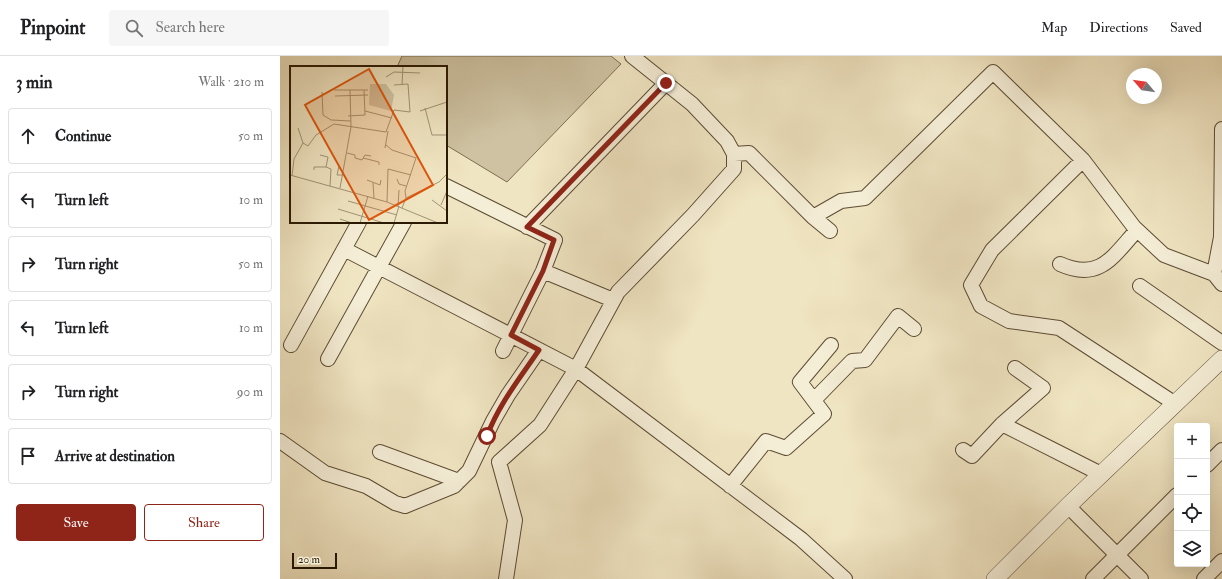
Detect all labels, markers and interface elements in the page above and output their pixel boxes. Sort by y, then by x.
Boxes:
search box [109,10,389,46]
text: Pinpoint [20,16,85,40]
icon: search [123,17,145,39]
text: Search here [155,18,225,37]
text: Map [1041,19,1067,36]
text: Directions [1089,19,1148,36]
text: Saved [1170,19,1202,36]
inset map [290,66,447,223]
north arrow [1126,68,1162,104]
text: 3 min [16,72,53,93]
text: Walk · 210 m [198,74,264,90]
route end [657,74,675,92]
icon: ahead [17,125,39,147]
text: Continue [55,127,111,146]
text: 50 m [238,128,263,144]
icon: left [17,189,39,211]
text: Turn left [55,191,109,210]
text: 10 m [239,192,263,208]
icon: right [17,253,39,275]
text: Turn right [55,255,118,274]
text: 50 m [238,256,263,272]
icon: left [17,317,39,339]
text: Turn left [55,319,109,338]
text: 10 m [239,320,263,336]
icon: right [17,381,39,403]
text: Turn right [55,383,118,402]
text: 90 m [237,384,263,400]
map controls [1174,423,1210,567]
button: + [1174,423,1210,459]
route start [478,427,496,445]
icon: arrive [17,445,39,467]
text: Arrive at destination [55,447,175,466]
button: − [1174,459,1210,495]
button: locate [1174,495,1210,531]
button: Save [16,504,136,541]
button: Share [144,504,264,541]
button: layers [1174,531,1210,567]
scale bar [292,551,337,570]
text: 20 m [298,553,320,566]

